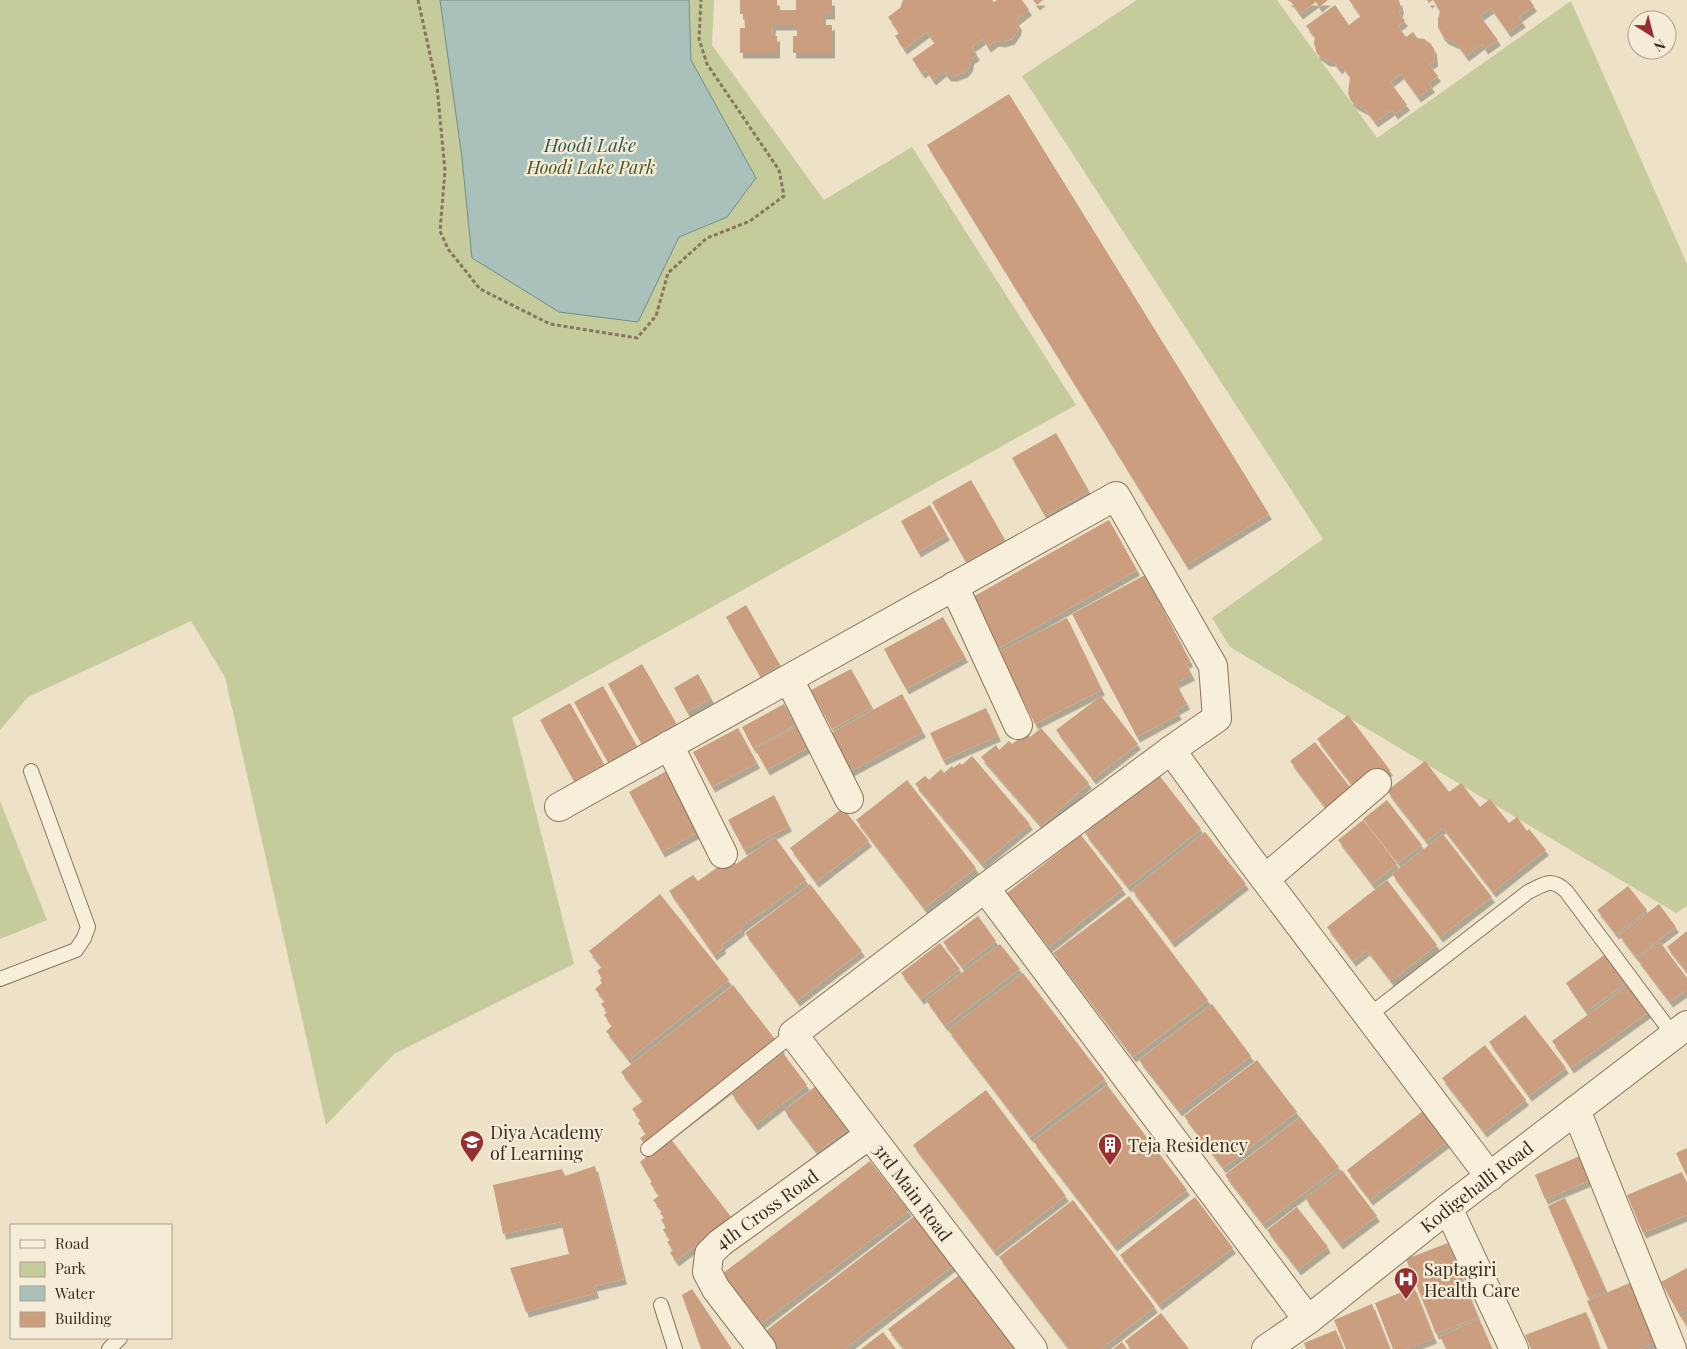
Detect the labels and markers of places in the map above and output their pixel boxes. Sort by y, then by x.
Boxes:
place label: Diya Academy of Learning [490,1120,603,1165]
school or university icon: Diya Academy of Learning [459,1129,485,1163]
building icon: Teja Residency [1097,1132,1123,1166]
place label: Teja Residency [1128,1133,1248,1157]
place label: Saptagiri Health Care [1424,1257,1520,1302]
hospital icon: Saptagiri Health Care [1393,1266,1419,1300]

